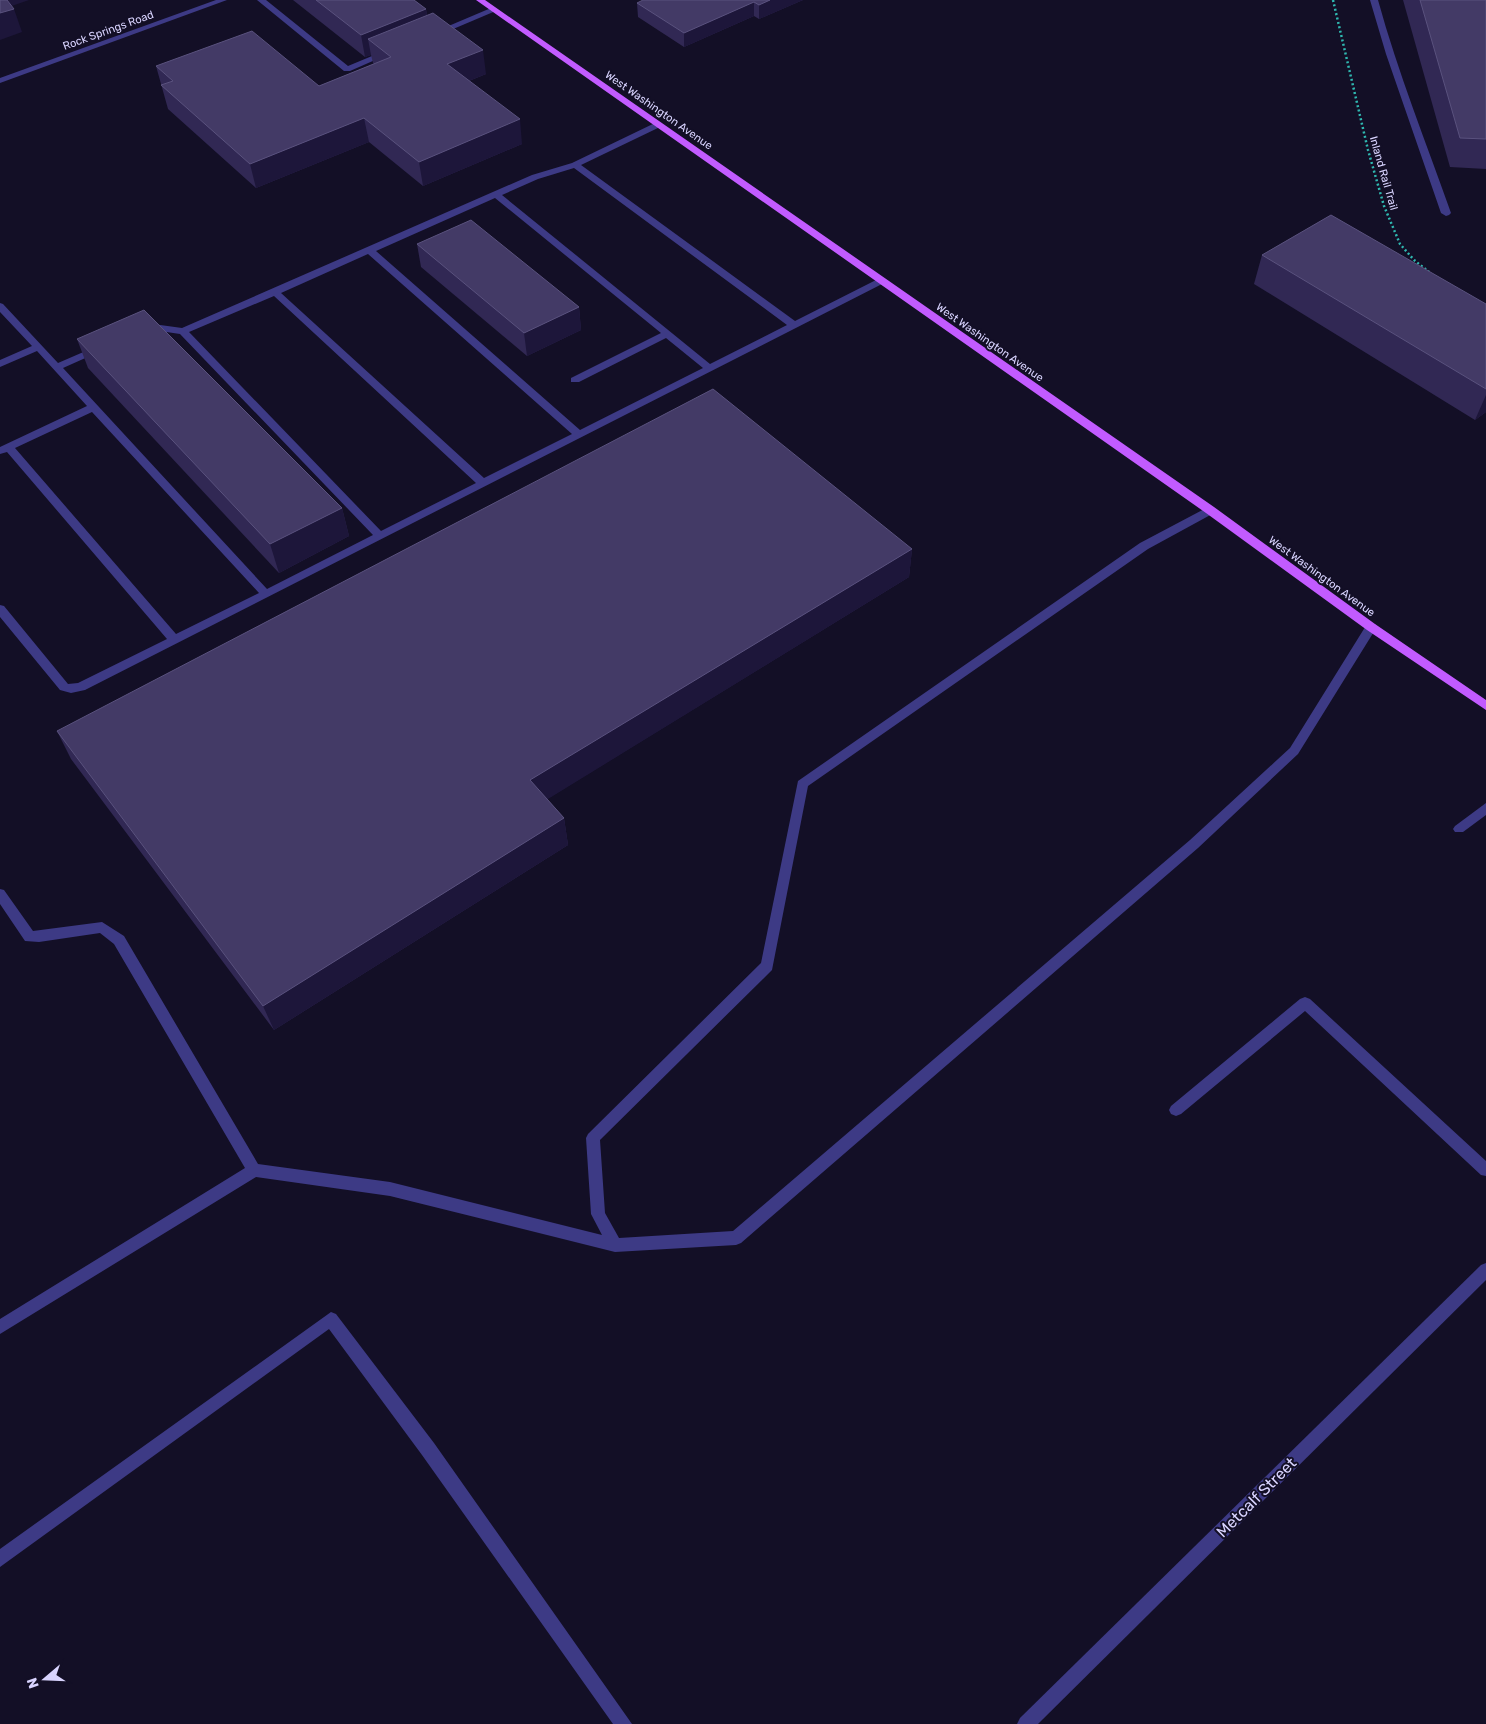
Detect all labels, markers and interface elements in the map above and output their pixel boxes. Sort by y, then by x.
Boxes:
street label: Rock Springs Road [61,8,155,53]
street label: West Washington Avenue [602,68,715,153]
street label: Inland Rail Trail [1367,135,1400,212]
street label: West Washington Avenue [933,300,1046,385]
street label: West Washington Avenue [1266,533,1377,619]
street label: Metcalf Street [1212,1453,1300,1541]
north arrow [20,1654,70,1704]
text: N [24,1676,43,1691]

